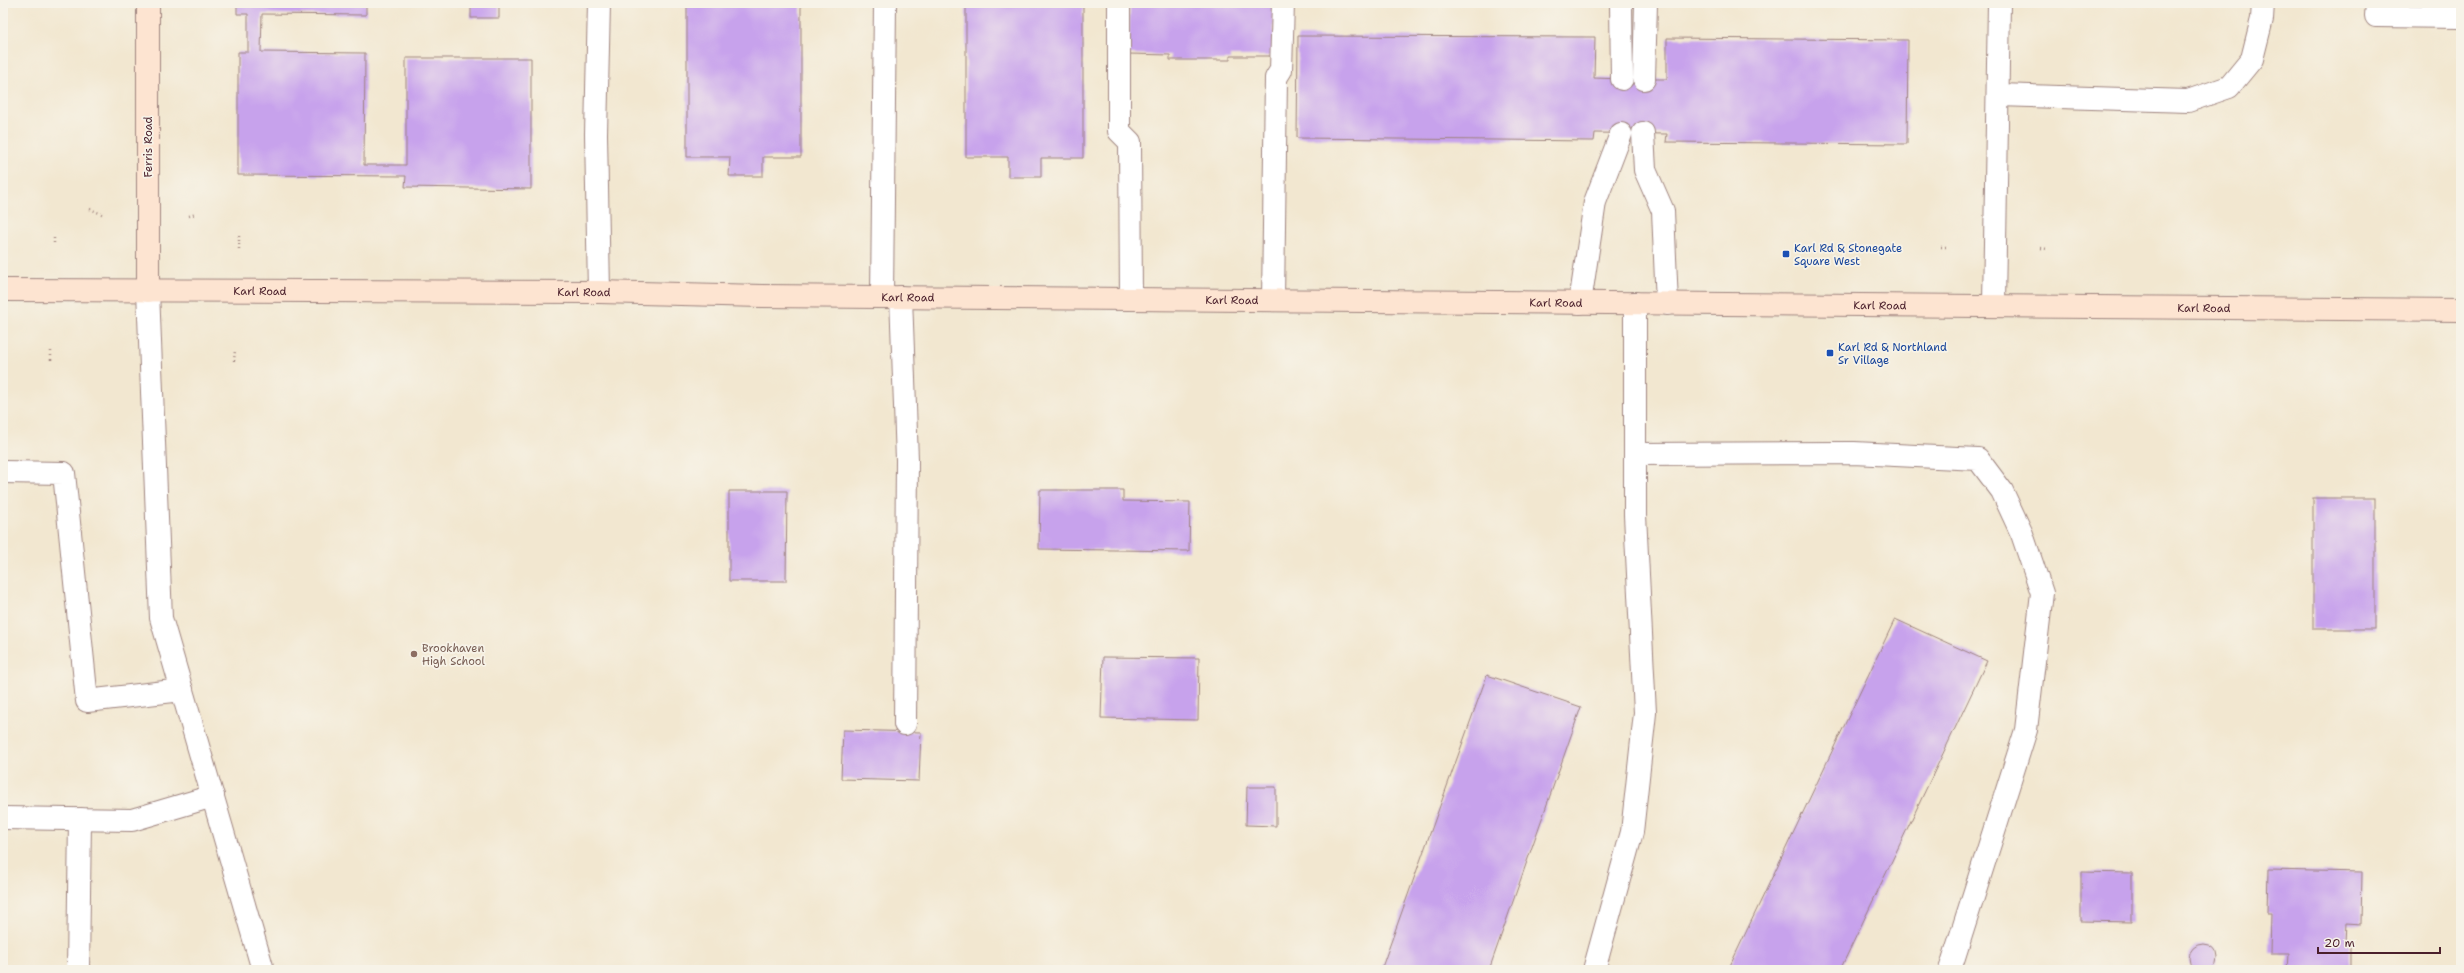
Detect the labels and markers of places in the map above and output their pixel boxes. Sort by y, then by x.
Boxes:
place label: Karl Rd & Stonegate Square West [1794,241,1902,269]
marker: Karl Rd & Stonegate Square West [1781,249,1791,259]
place label: Karl Rd & Northland Sr Village [1838,340,1947,368]
marker: Karl Rd & Northland Sr Village [1825,348,1835,358]
place label: Brookhaven High School [422,641,486,669]
marker: Brookhaven High School [409,649,419,659]

